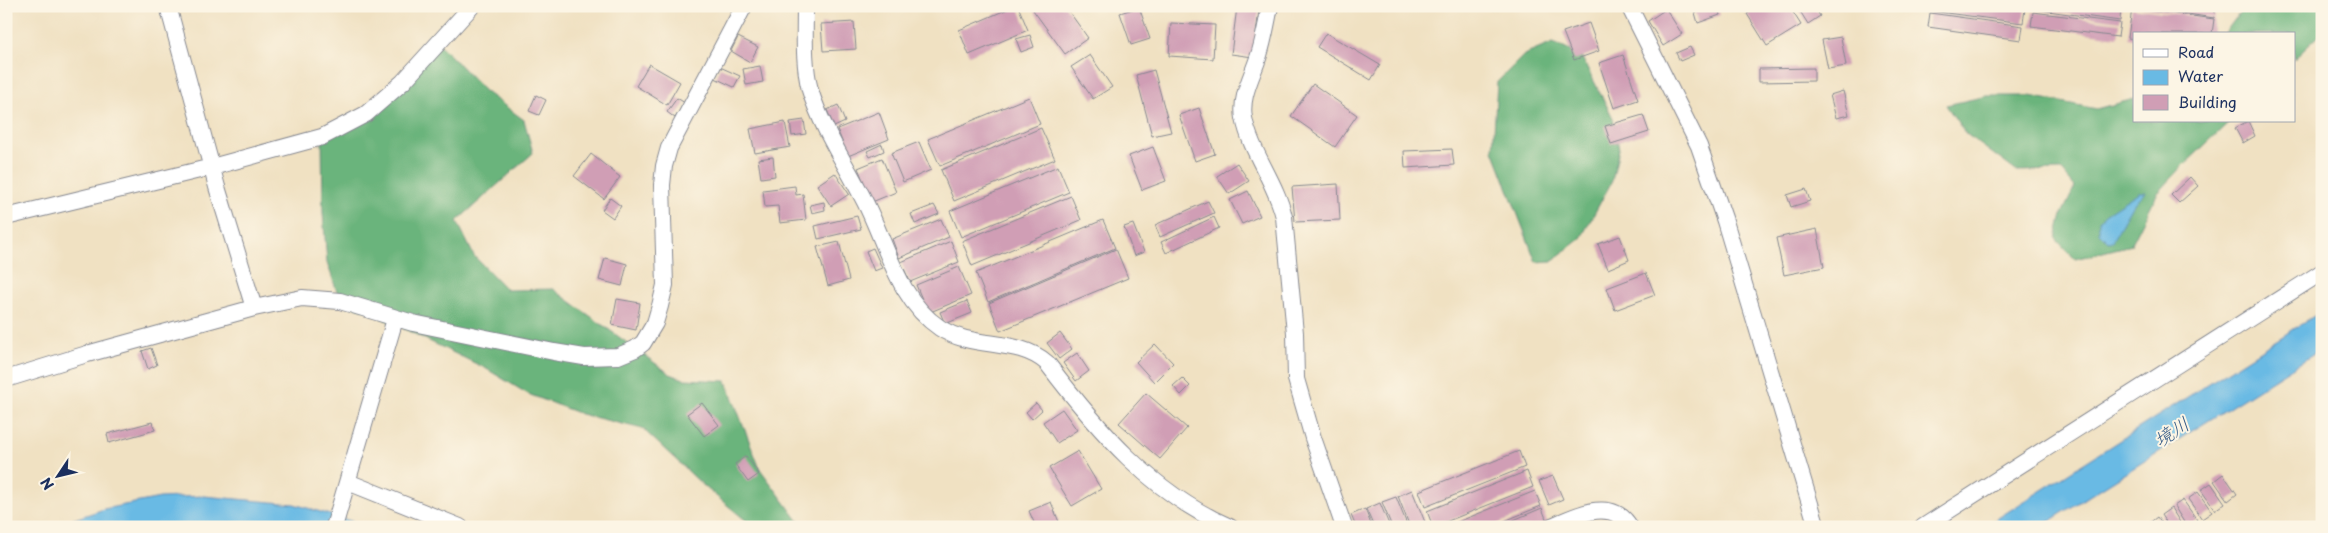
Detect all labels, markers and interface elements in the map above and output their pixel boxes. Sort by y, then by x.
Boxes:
legend [2133,32,2296,122]
text: Road [2178,40,2214,63]
text: Water [2178,64,2223,87]
text: Building [2178,90,2237,113]
water label: 境川 [2147,409,2195,453]
north arrow [32,450,82,500]
text: N [35,473,59,494]

